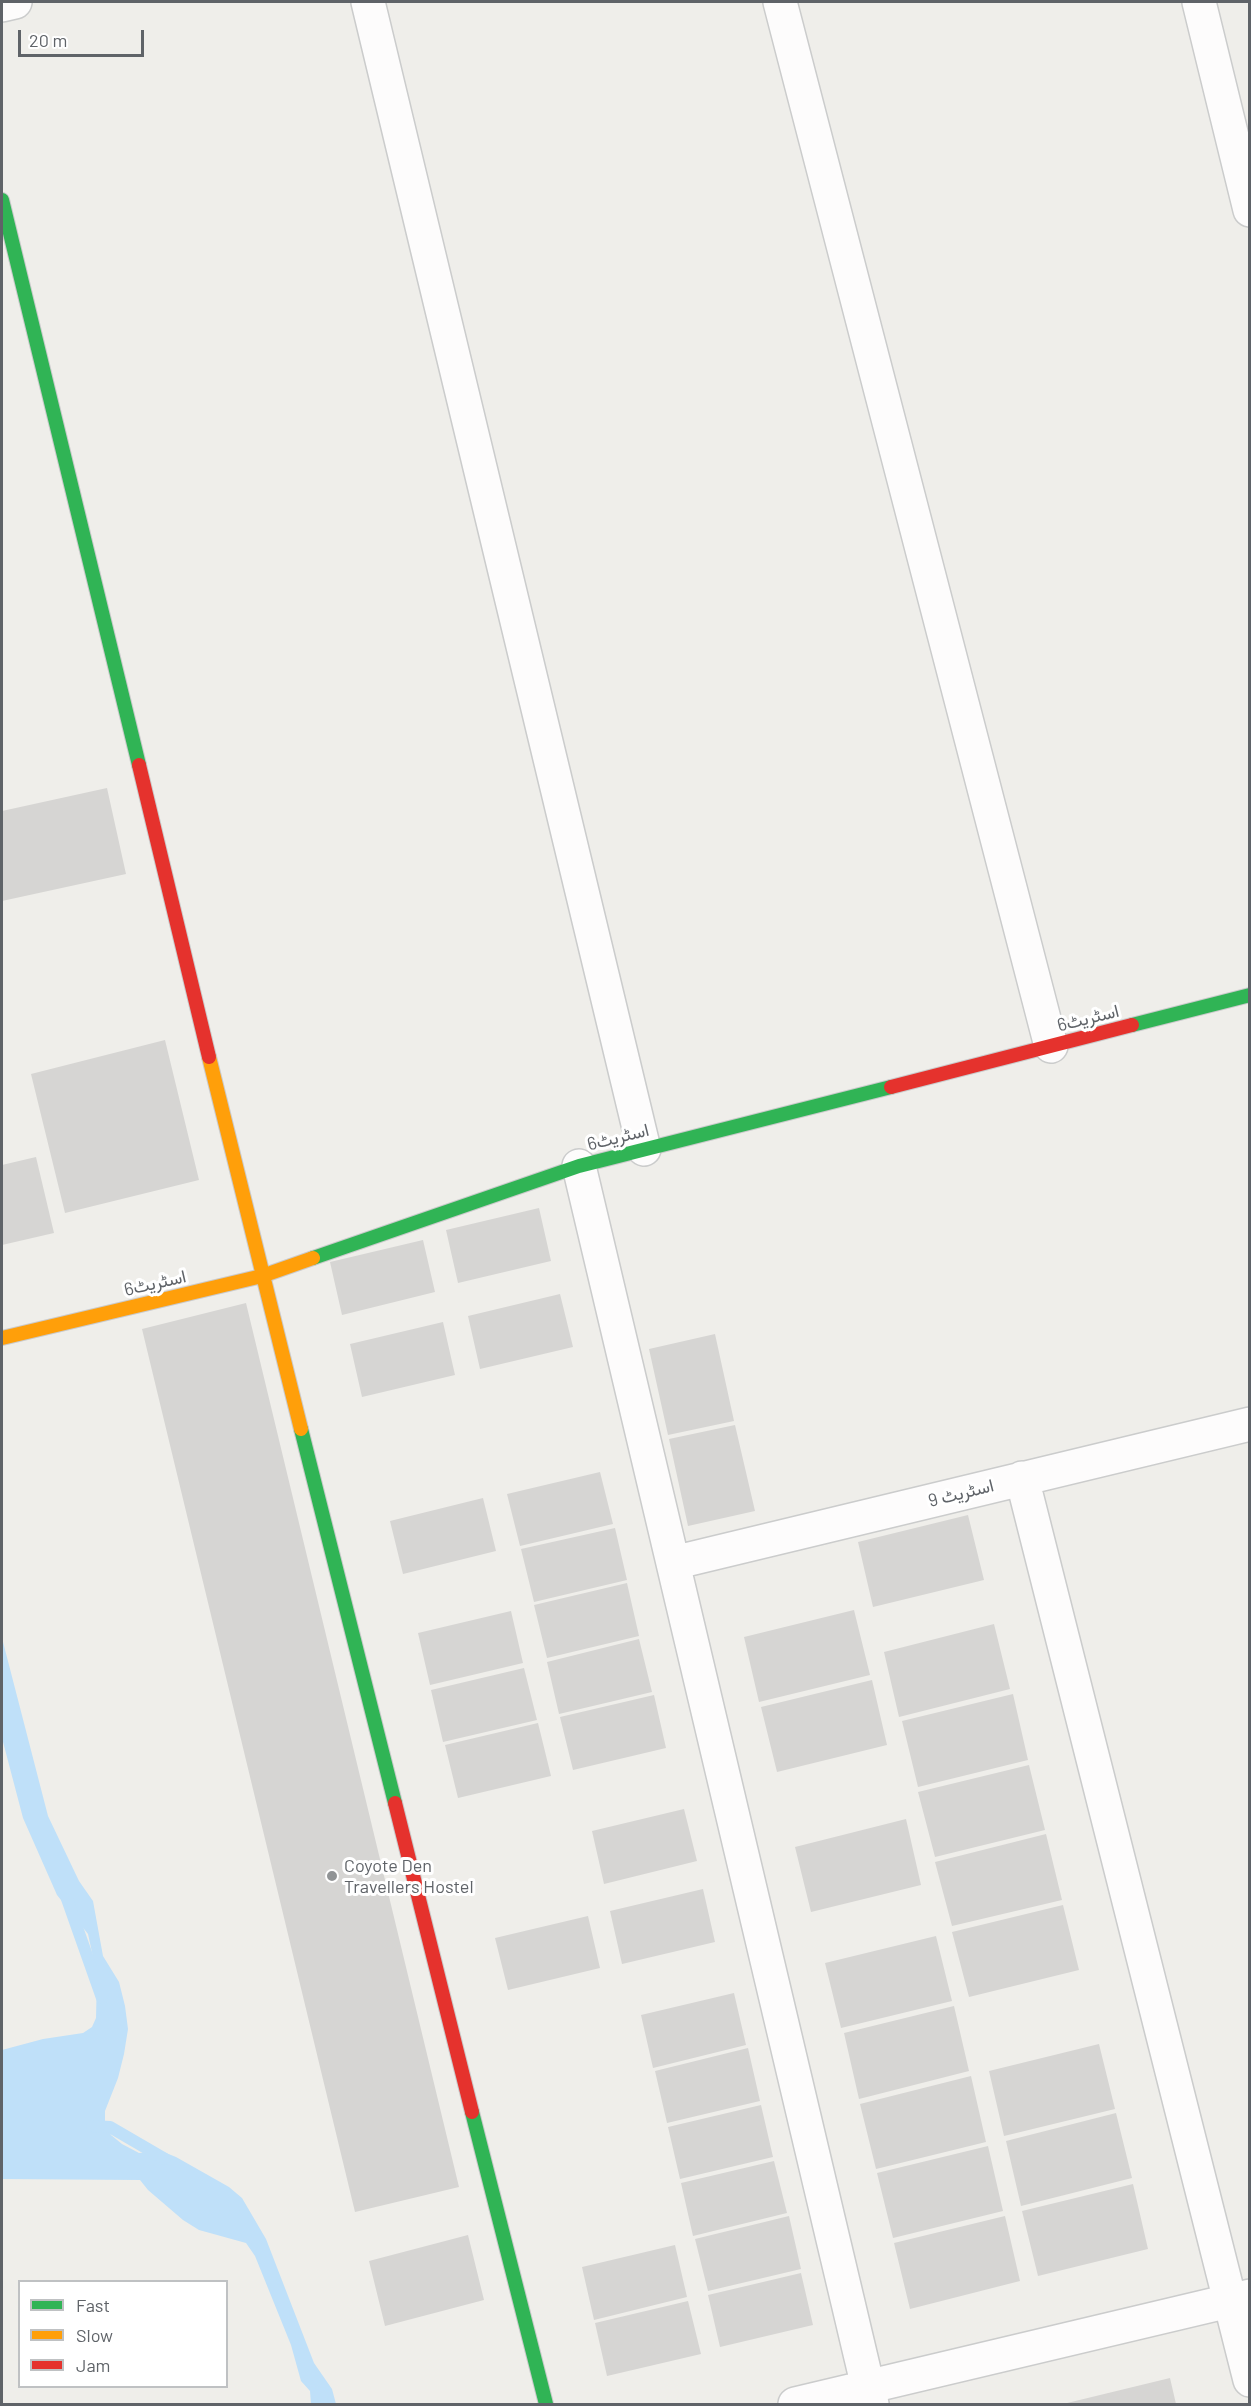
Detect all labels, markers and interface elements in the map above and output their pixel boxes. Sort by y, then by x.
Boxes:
scale bar [21,18,147,56]
text: 20 m [29,29,67,51]
street label: اسٹریٹ6 [1055,1000,1121,1036]
street label: اسٹریٹ6 [585,1119,651,1155]
street label: اسٹریٹ6 [122,1265,188,1301]
street label: اسٹریٹ 9 [926,1474,996,1512]
place label: Coyote Den Travellers Hostel [344,1855,474,1898]
marker: Coyote Den Travellers Hostel [325,1869,339,1883]
legend [18,2280,228,2388]
text: Fast [76,2294,110,2316]
text: Slow [76,2324,113,2346]
text: Jam [76,2354,110,2376]

